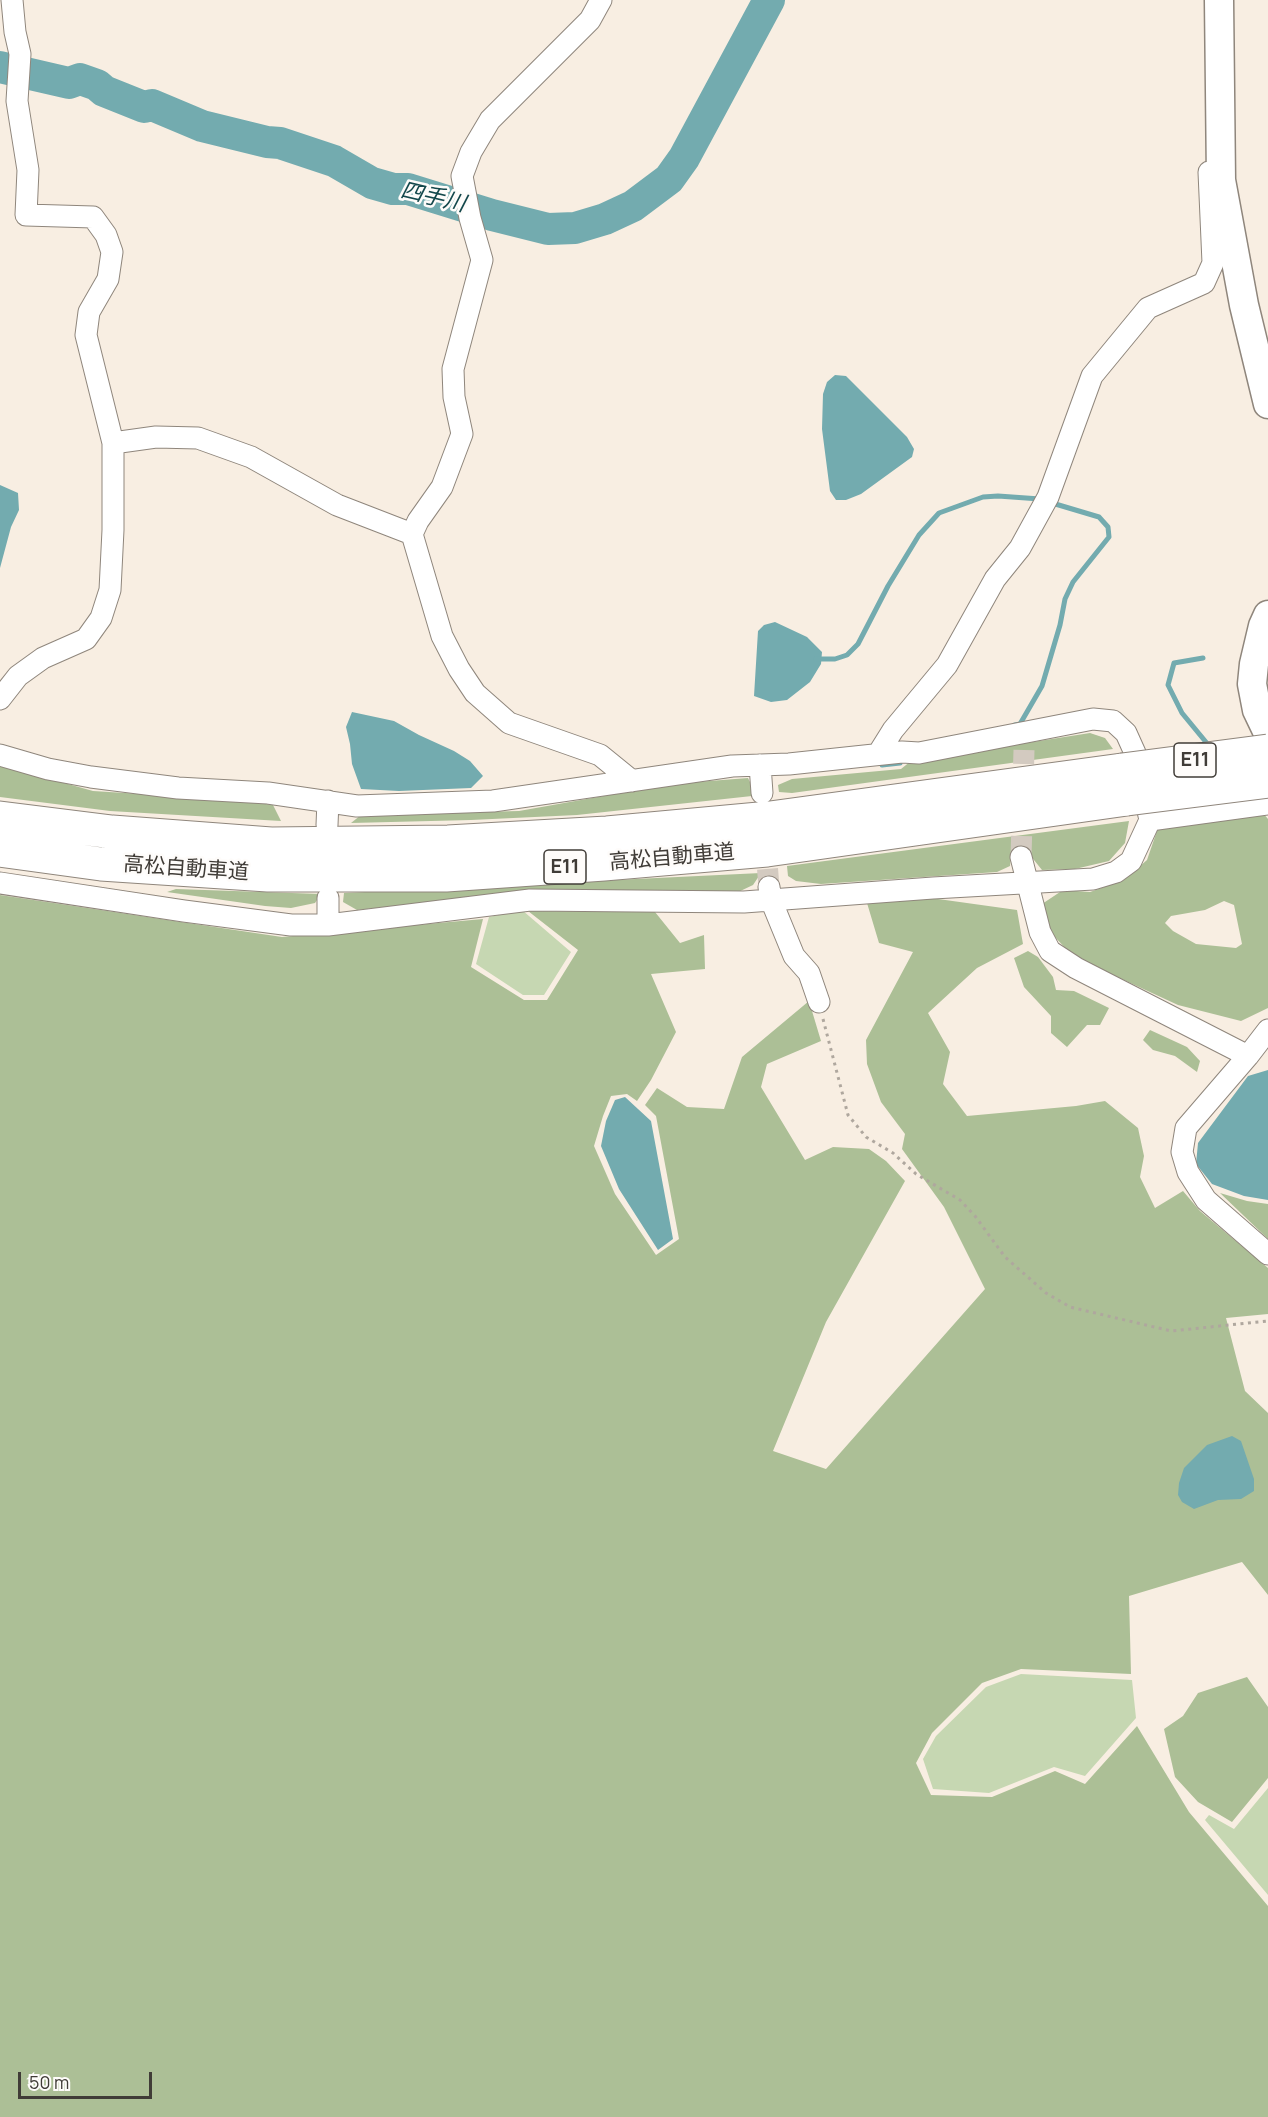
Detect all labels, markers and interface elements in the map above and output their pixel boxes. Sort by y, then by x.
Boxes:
water label: 四手川 [398,178,468,218]
road number: E11 [1174,743,1216,777]
street label: 高松自動車道 [608,840,736,876]
road number: E11 [544,850,586,884]
street label: 高松自動車道 [122,852,250,886]
scale bar [21,2060,154,2098]
text: 50 m [29,2070,69,2094]

